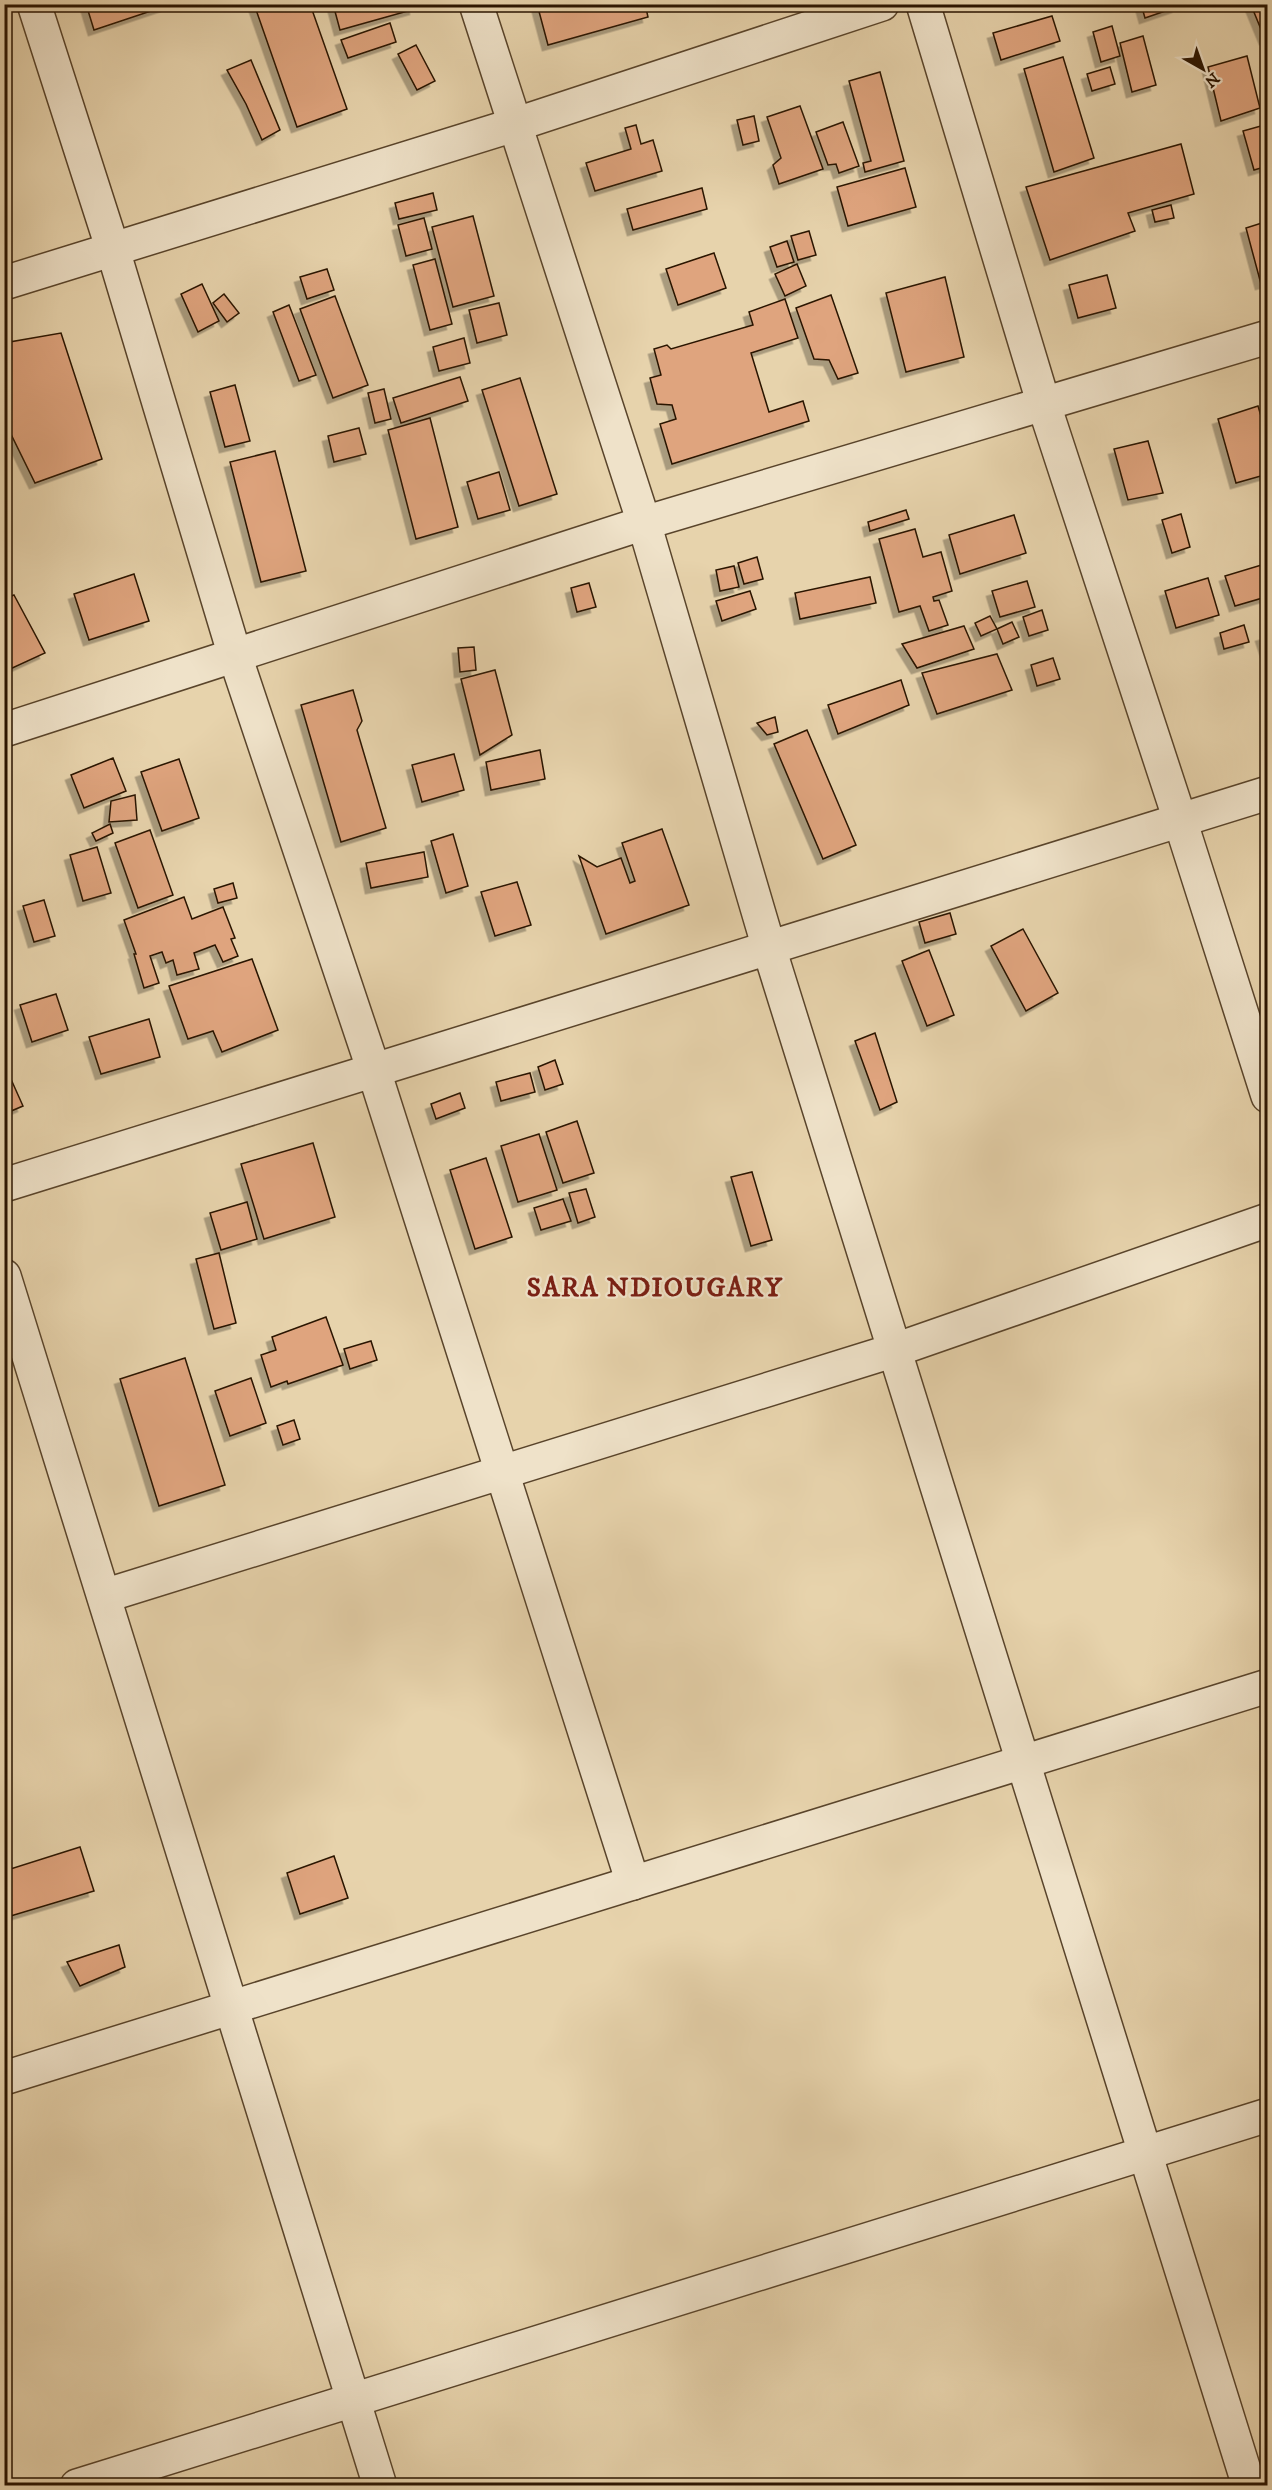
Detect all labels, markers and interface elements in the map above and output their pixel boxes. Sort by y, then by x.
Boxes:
north arrow [1173,39,1233,99]
text: N [1201,68,1223,92]
district label: SARA NDIOUGARY [527,1271,783,1305]

